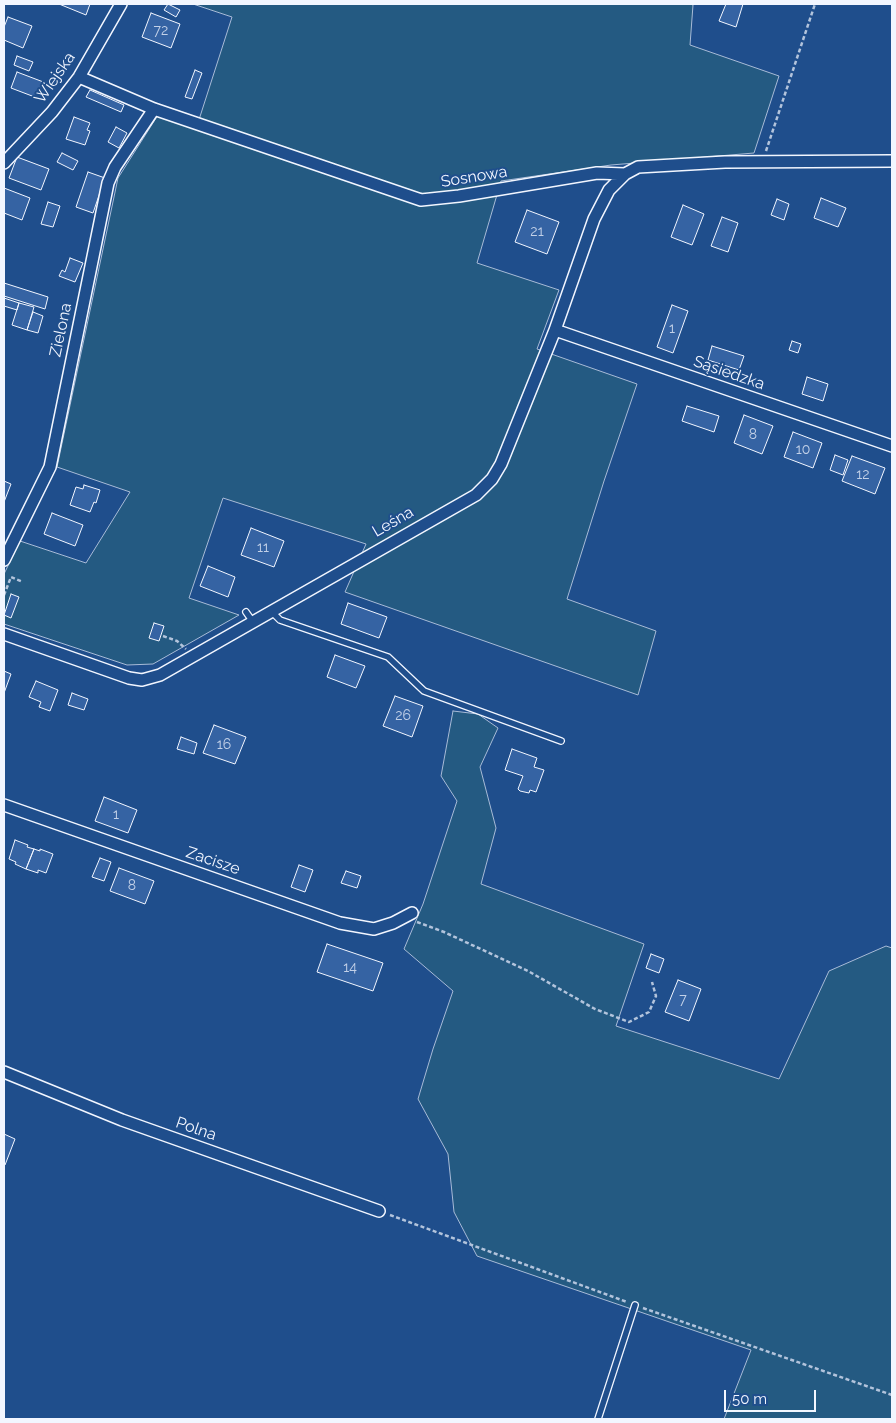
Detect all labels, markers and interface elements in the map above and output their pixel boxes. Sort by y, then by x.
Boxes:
house number: 72 [154,23,168,39]
street label: Wiejska [30,49,80,107]
street label: Sosnowa [439,162,509,192]
house number: 21 [530,224,544,240]
street label: Zielona [46,301,76,359]
house number: 1 [669,321,675,337]
street label: Sąsiedzka [691,352,767,394]
house number: 8 [749,427,757,443]
house number: 10 [796,442,810,458]
house number: 12 [856,467,870,483]
street label: Leśna [369,503,417,541]
house number: 11 [257,540,269,556]
house number: 26 [395,708,411,724]
house number: 16 [217,737,231,753]
house number: 1 [113,807,119,823]
street label: Zacisze [183,843,243,879]
house number: 8 [128,878,136,894]
house number: 14 [343,960,357,976]
house number: 7 [679,992,687,1008]
street label: Polna [173,1113,219,1145]
scale bar [726,1380,818,1412]
text: 50 m [732,1390,767,1408]

